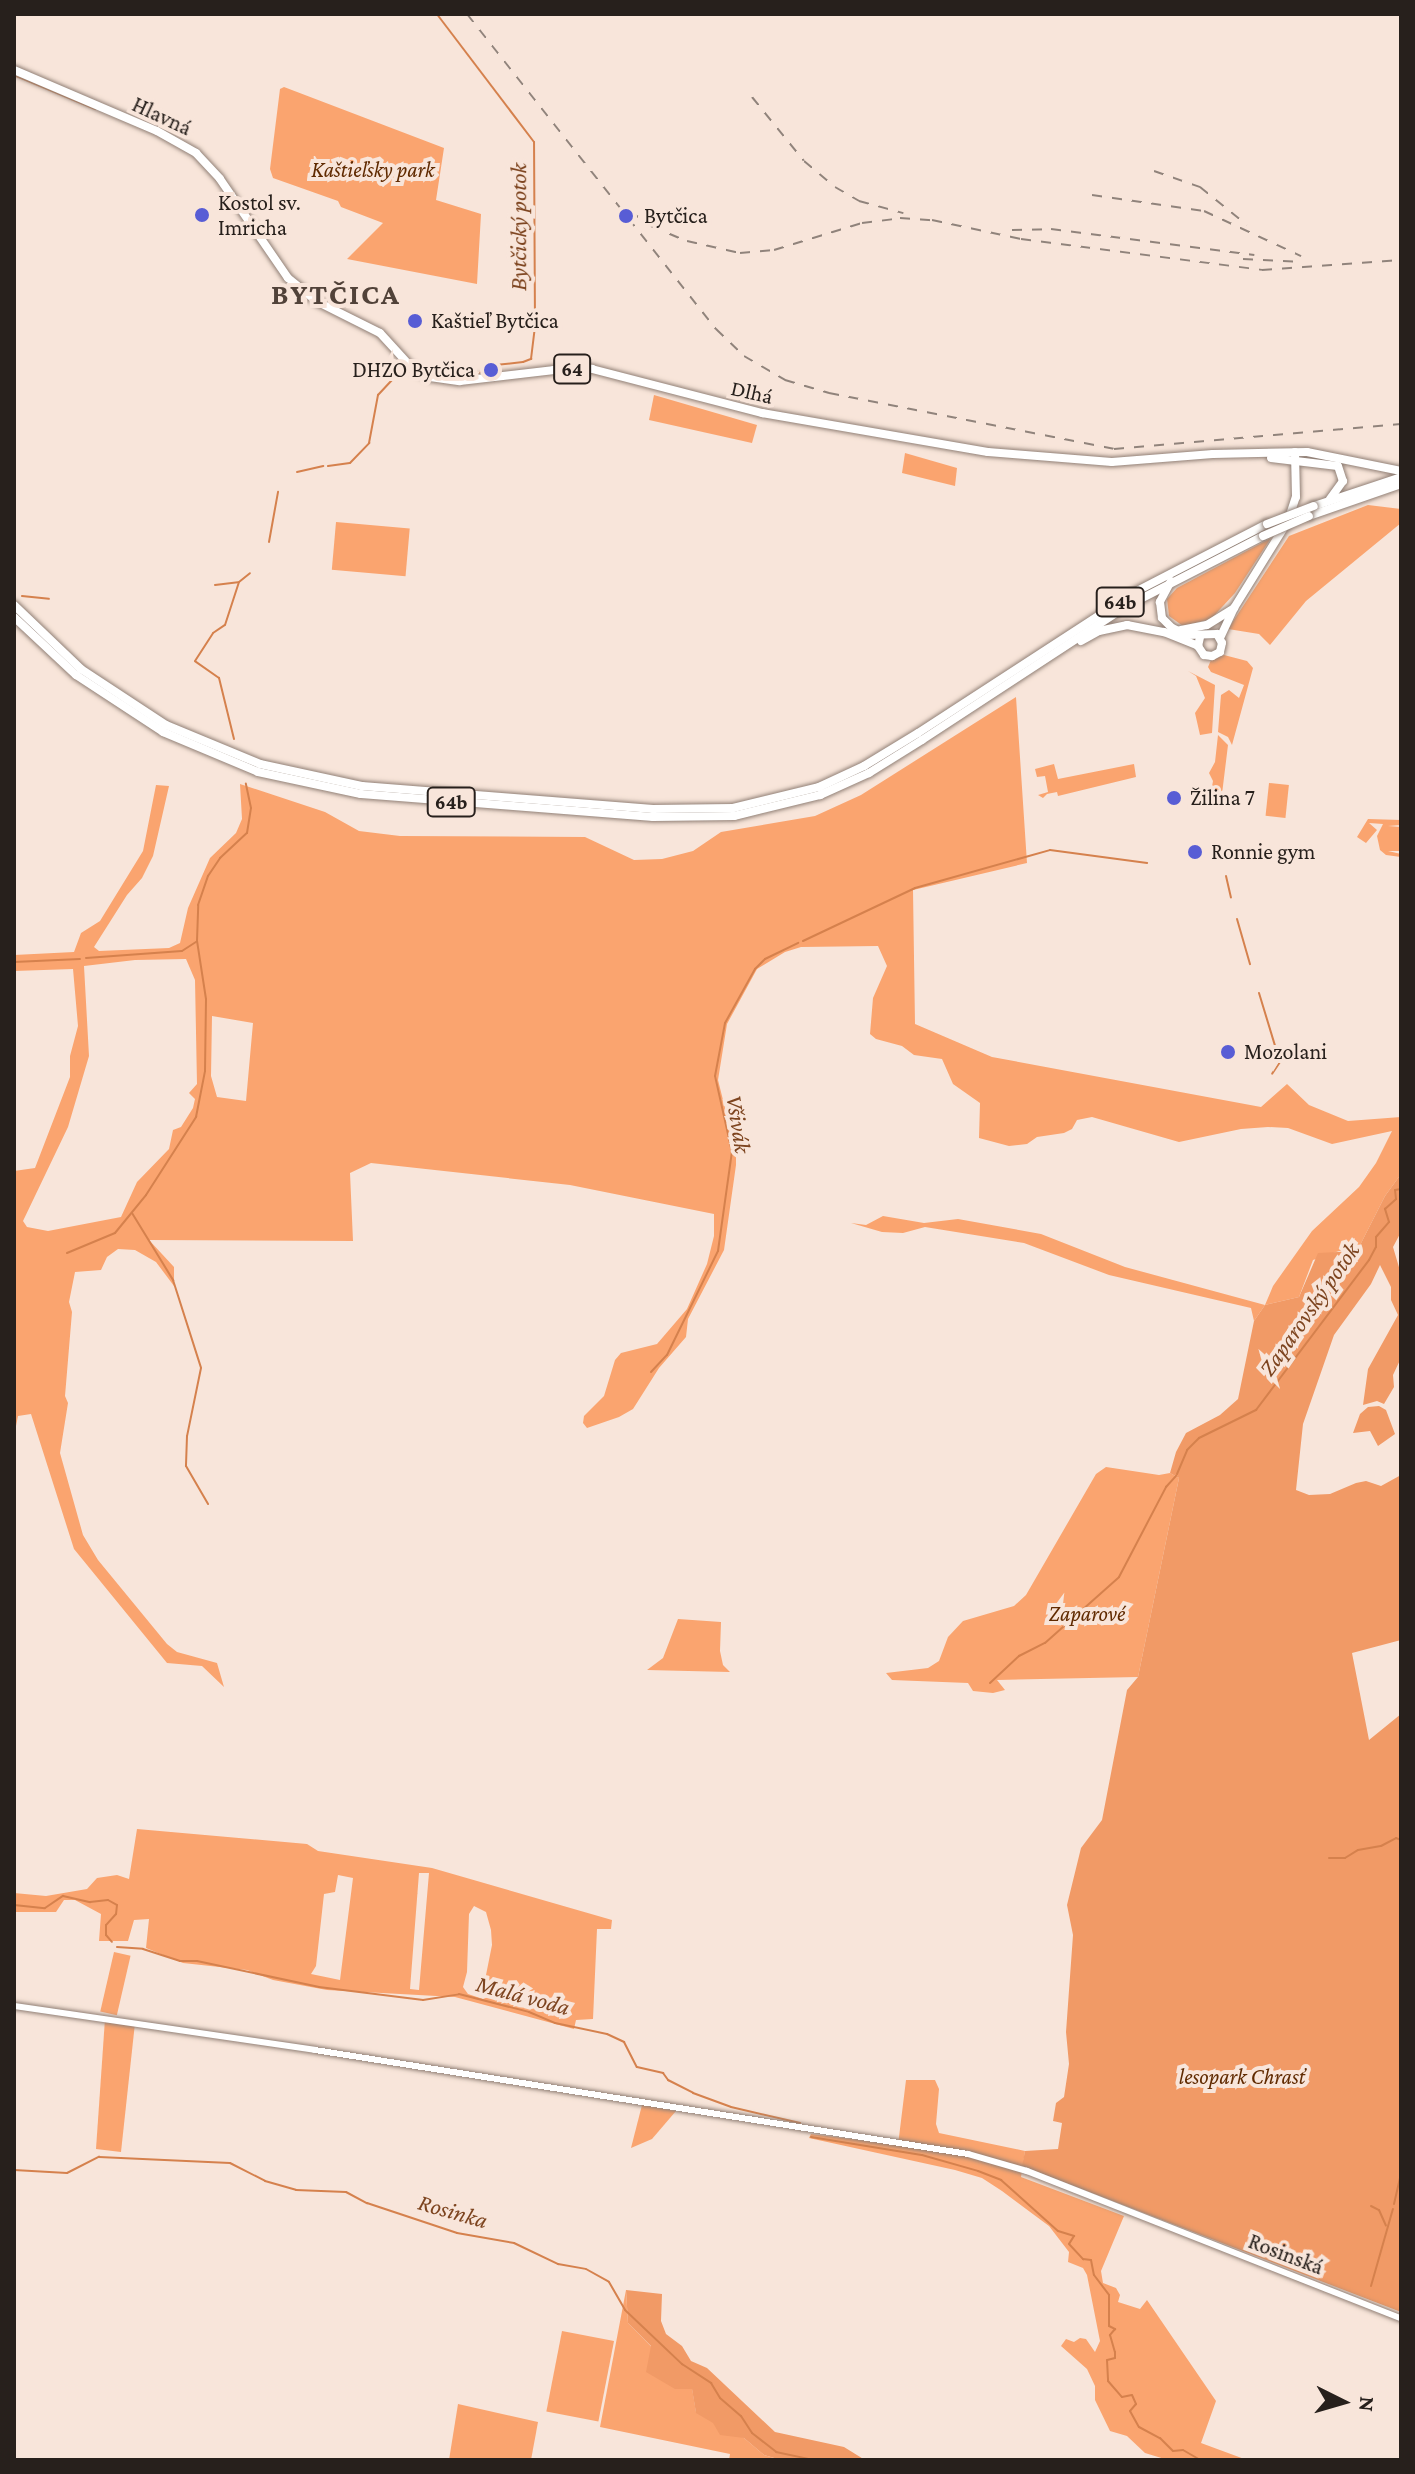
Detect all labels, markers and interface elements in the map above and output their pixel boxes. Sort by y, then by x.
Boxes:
street label: Hlavná [128,91,196,141]
park label: Kaštieľsky park [311,157,435,183]
water label: Bytčický potok [504,163,532,291]
place label: Kostol sv. Imricha [218,189,301,240]
place label: Bytčica [644,203,708,229]
marker: Bytčica [615,205,637,227]
marker: Kostol sv. Imricha [193,206,211,224]
district label: BYTČICA [271,276,401,312]
place label: Kaštieľ Bytčica [431,308,558,334]
marker: Kaštieľ Bytčica [406,312,424,330]
road number: 64 [552,353,592,385]
place label: DHZO Bytčica [352,357,475,383]
marker: DHZO Bytčica [482,361,500,379]
street label: Dlhá [728,374,776,410]
road number: 64b [1094,586,1146,618]
place label: Žilina 7 [1190,785,1255,811]
road number: 64b [425,786,477,818]
marker: Žilina 7 [1165,789,1183,807]
place label: Ronnie gym [1211,839,1316,865]
marker: Ronnie gym [1186,843,1204,861]
place label: Mozolani [1244,1039,1327,1065]
marker: Mozolani [1219,1043,1237,1061]
water label: Všivák [720,1093,758,1155]
water label: Zaparovský potok [1252,1237,1366,1381]
park label: Zaparové [1049,1601,1125,1627]
water label: Malá voda [473,1969,573,2021]
park label: lesopark Chrasť [1179,2064,1305,2090]
water label: Rosinka [415,2187,491,2235]
street label: Rosinská [1245,2228,1327,2280]
north arrow [1303,2362,1383,2442]
text: N [1354,2396,1381,2413]

